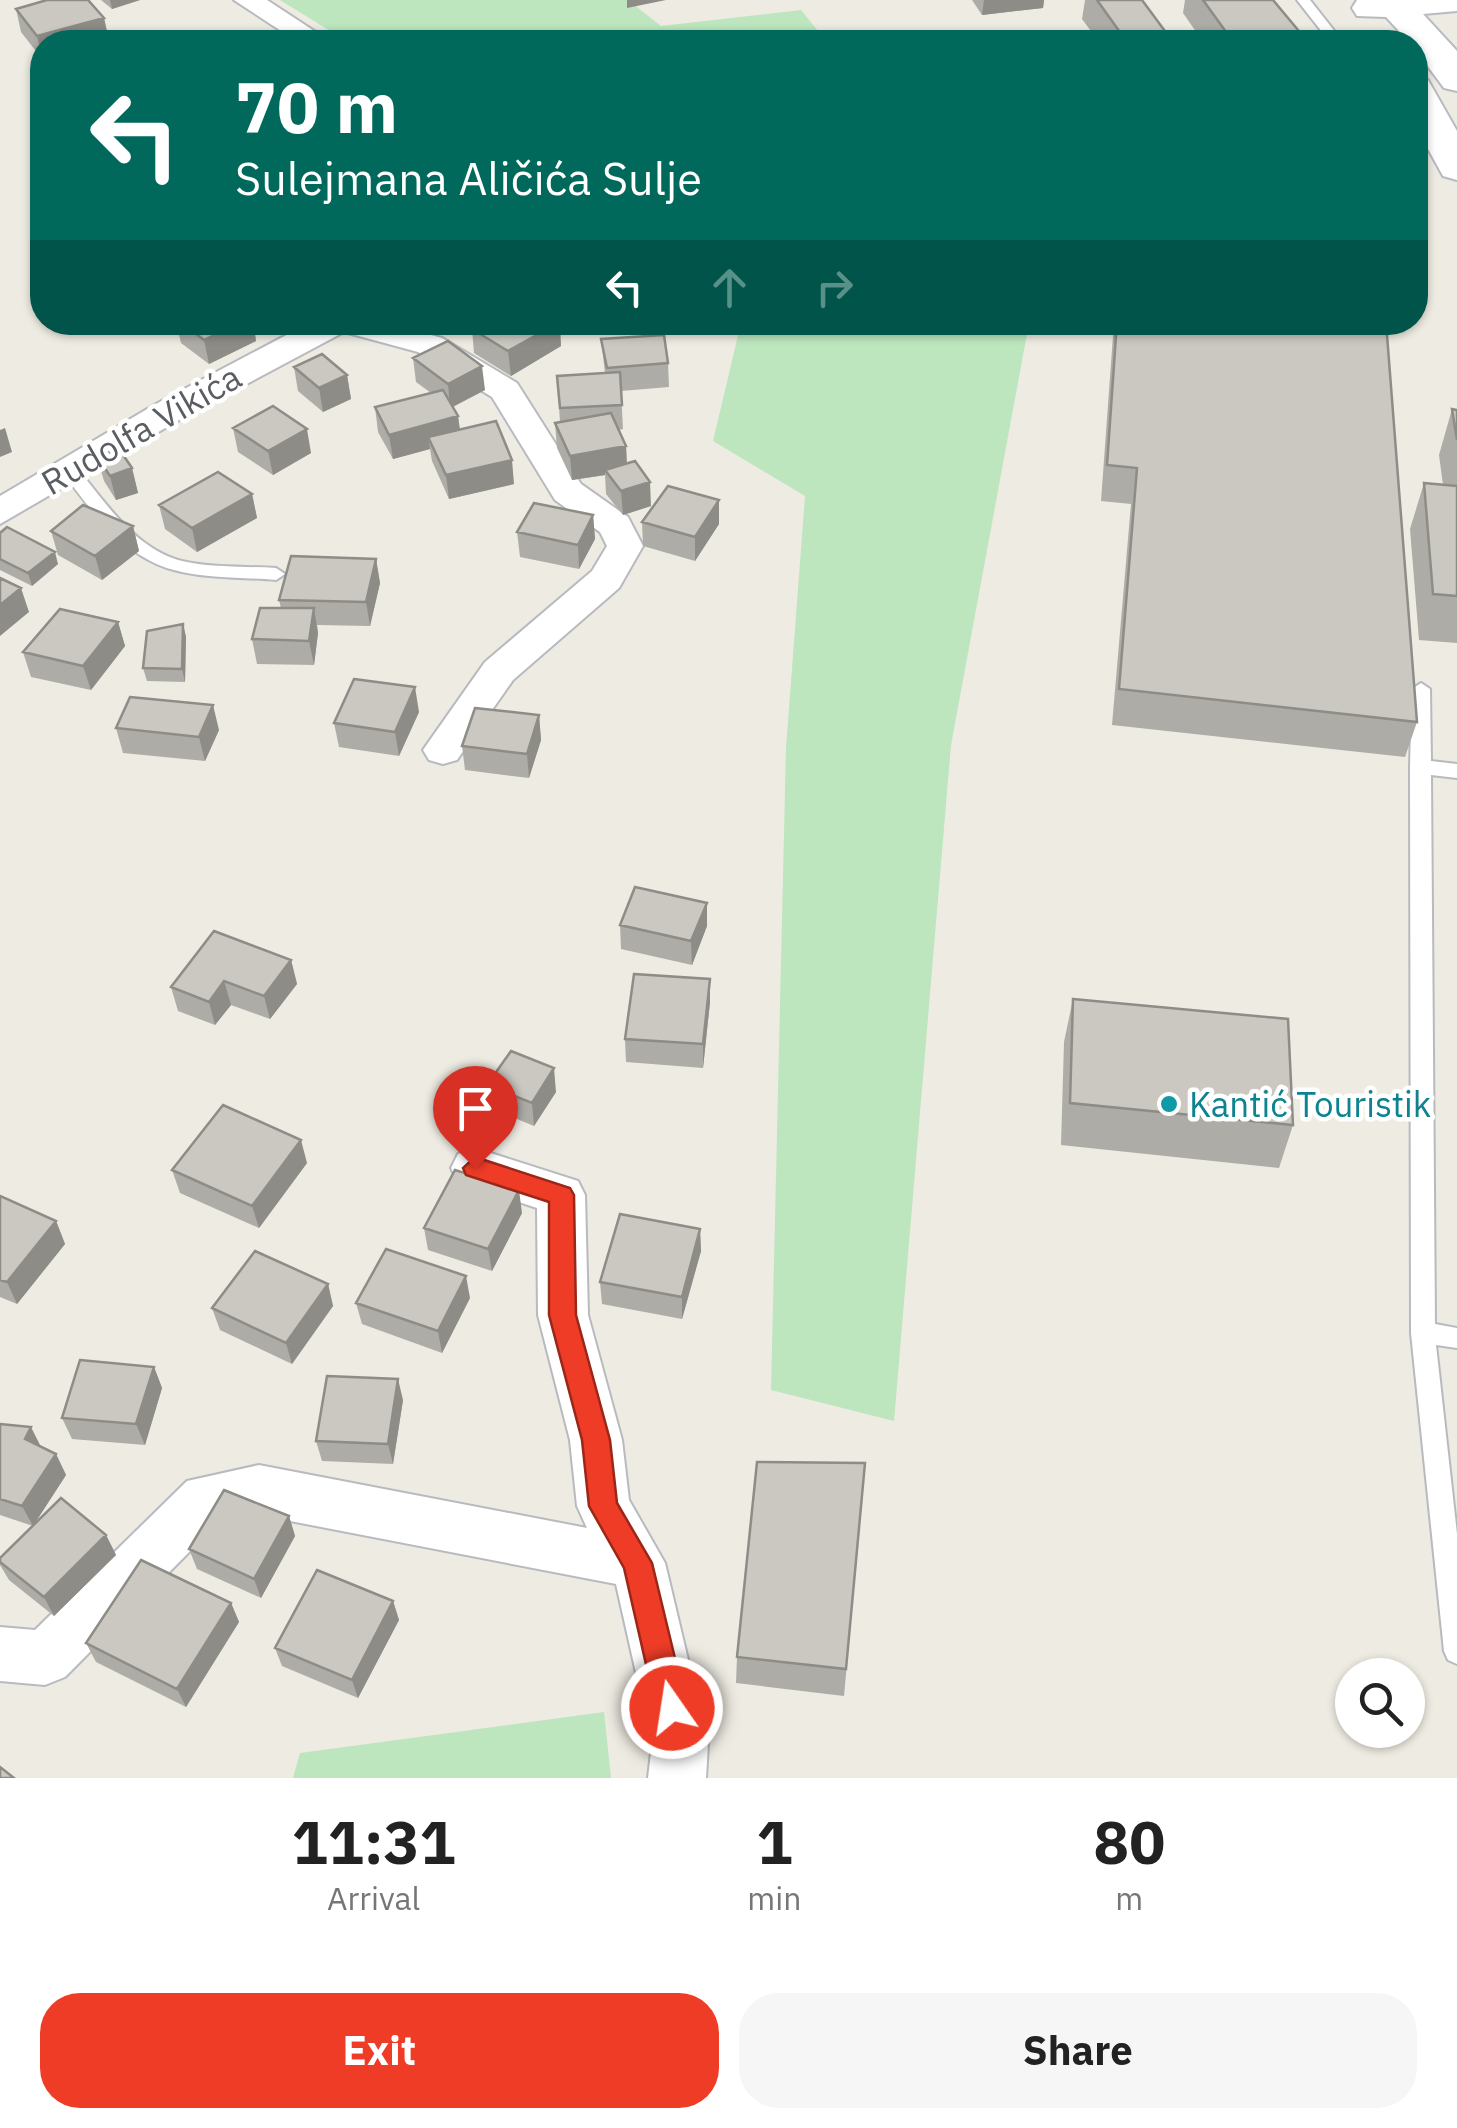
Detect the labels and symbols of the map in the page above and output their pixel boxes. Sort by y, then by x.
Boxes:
street label: Rudolfa Vikića [33,353,249,505]
pin [433,1066,518,1169]
place label: Kantić Touristik [1189,1081,1431,1127]
marker: Kantić Touristik [1158,1093,1180,1115]
position arrow [620,1656,724,1760]

